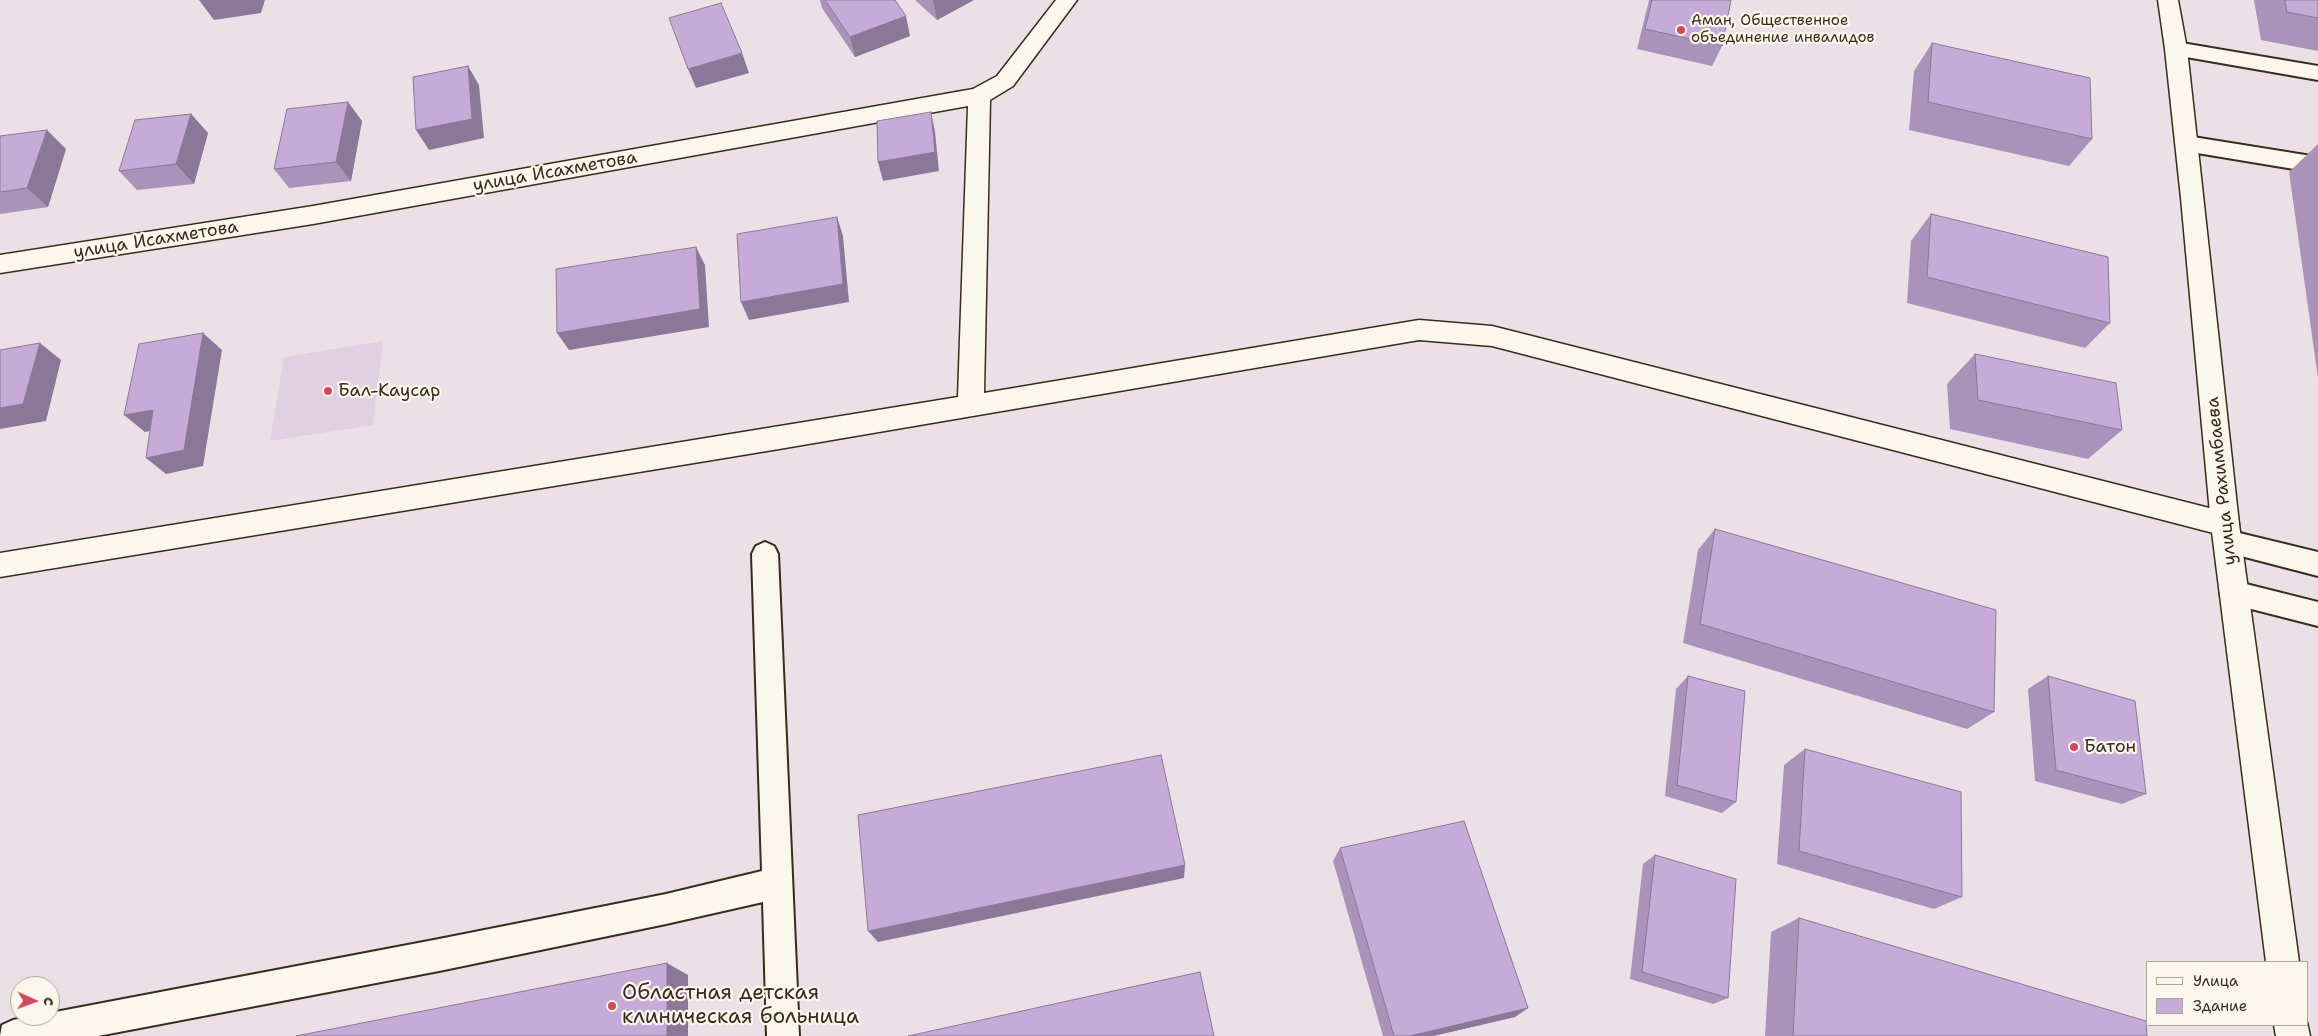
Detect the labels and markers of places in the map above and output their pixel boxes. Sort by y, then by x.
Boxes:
place label: Аман, Общественное объединение инвалидов [1691,12,1875,47]
marker: Аман, Общественное объединение инвалидов [1675,24,1687,36]
place label: Бал-Каусар [338,380,440,402]
marker: Бал-Каусар [322,385,334,397]
place label: Батон [2084,736,2136,758]
marker: Батон [2068,741,2080,753]
place label: Областная детская клиническая больница [622,981,859,1031]
marker: Областная детская клиническая больница [606,1000,618,1012]

